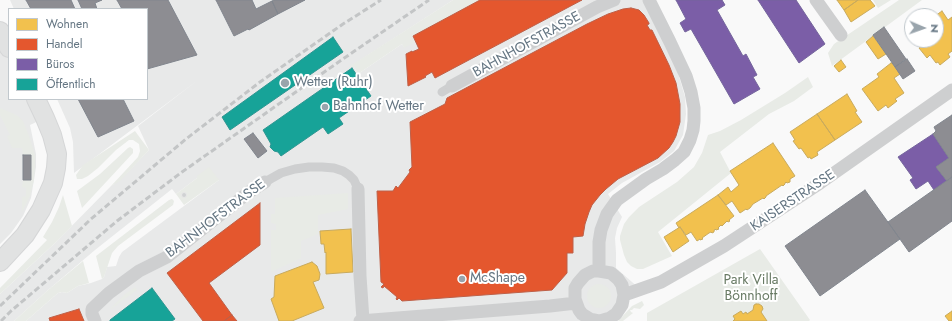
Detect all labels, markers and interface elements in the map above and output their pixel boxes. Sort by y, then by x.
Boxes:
legend [8,8,148,100]
north arrow [904,8,944,48]
street label: BAHNHOFSTRASSE [470,9,584,81]
text: Wohnen [46,15,89,33]
text: N [927,24,943,33]
text: Handel [46,35,82,53]
text: Büros [46,55,74,73]
text: Öffentlich [46,75,96,93]
place label: Wetter (Ruhr) [294,75,373,91]
marker: Wetter (Ruhr) [279,77,291,89]
place label: Bahnhof Wetter [333,99,424,115]
marker: Bahnhof Wetter [320,102,330,112]
street label: KAISERSTRASSE [748,167,838,235]
street label: BAHNHOFSTRASSE [163,176,269,262]
place label: McShape [470,271,525,287]
park label: Park Villa Bönnhoff [723,273,779,306]
marker: McShape [457,274,467,284]

